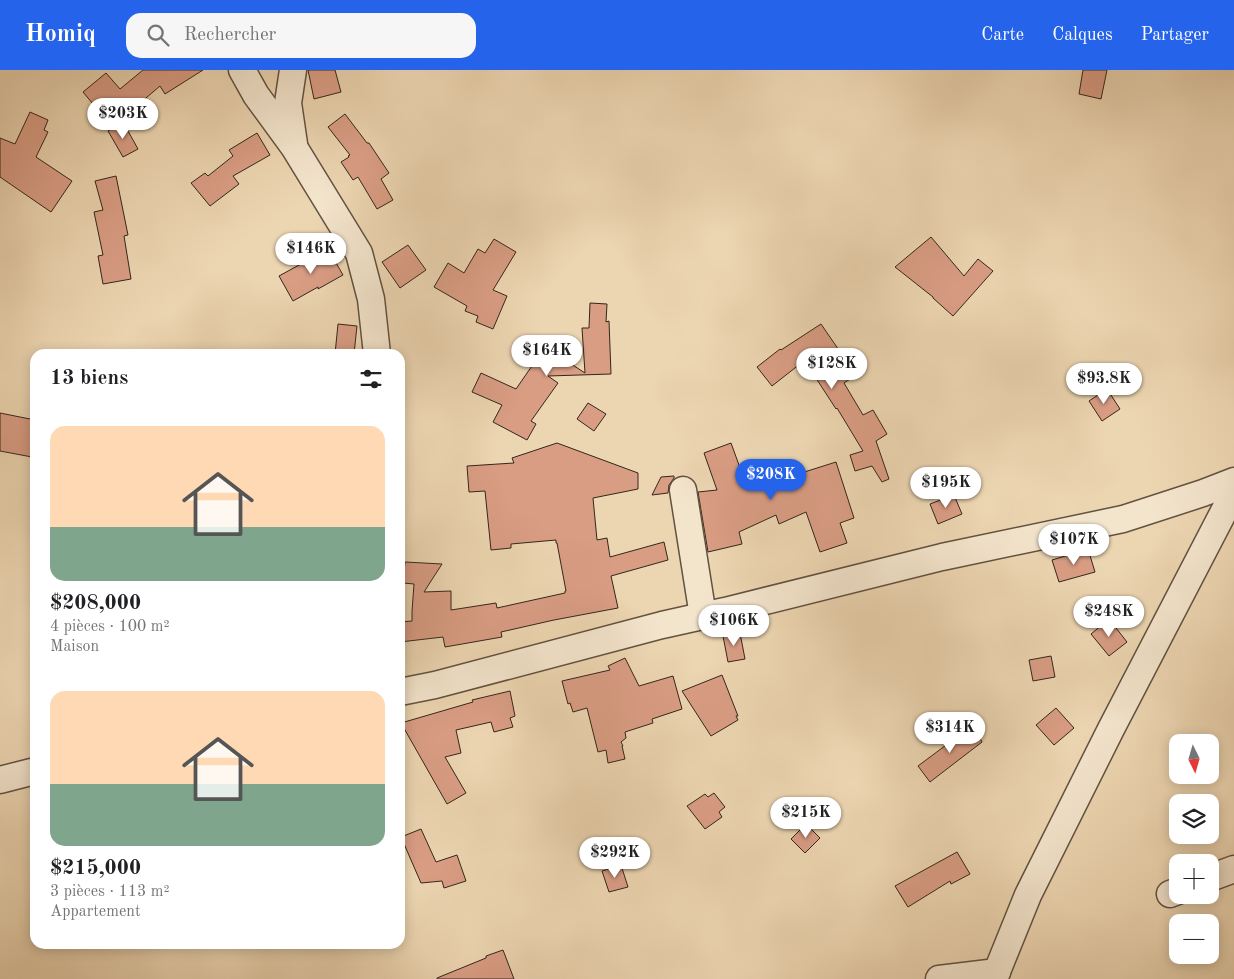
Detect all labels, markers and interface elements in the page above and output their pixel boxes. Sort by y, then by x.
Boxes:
search box [126,13,476,58]
icon: search [144,21,172,49]
text: Homiq [25,23,96,47]
text: Rechercher [184,26,276,45]
text: Carte [981,26,1024,44]
text: Calques [1052,26,1113,44]
text: Partager [1141,26,1209,44]
pin: $203K [88,98,158,140]
text: $203K [98,106,148,122]
pin: $146K [276,232,346,275]
text: $146K [286,241,336,257]
pin: $164K [512,334,582,377]
text: $164K [522,343,572,359]
pin: $128K [797,348,867,390]
text: $128K [807,356,857,372]
pin: $93.8K [1063,362,1145,405]
icon: filters [357,365,385,393]
text: 13 biens [50,368,128,389]
text: $93.8K [1077,371,1131,387]
pin: $208K [736,458,806,501]
icon: home [173,459,263,549]
pin: $195K [911,466,981,509]
text: $208K [746,467,796,483]
text: $195K [921,475,971,491]
pin: $107K [1039,524,1109,566]
text: $107K [1049,532,1099,548]
text: $208,000 [50,593,141,614]
pin: $248K [1074,596,1144,638]
pin: $106K [699,604,769,647]
text: $248K [1084,604,1134,620]
text: $106K [709,613,759,629]
text: 4 pièces · 100 m² [50,619,170,635]
text: Maison [50,639,99,655]
pin: $314K [915,712,985,754]
text: $314K [925,720,975,736]
icon: home [173,724,263,814]
north arrow [1169,734,1219,784]
map controls [1169,734,1219,964]
button: layers [1169,794,1219,844]
pin: $215K [771,796,841,839]
text: $215K [781,805,831,821]
pin: $292K [580,836,650,879]
text: $292K [590,845,640,861]
button: + [1169,854,1219,904]
text: $215,000 [50,858,141,879]
text: 3 pièces · 113 m² [50,884,170,900]
text: Appartement [50,904,141,920]
button: − [1169,914,1219,964]

